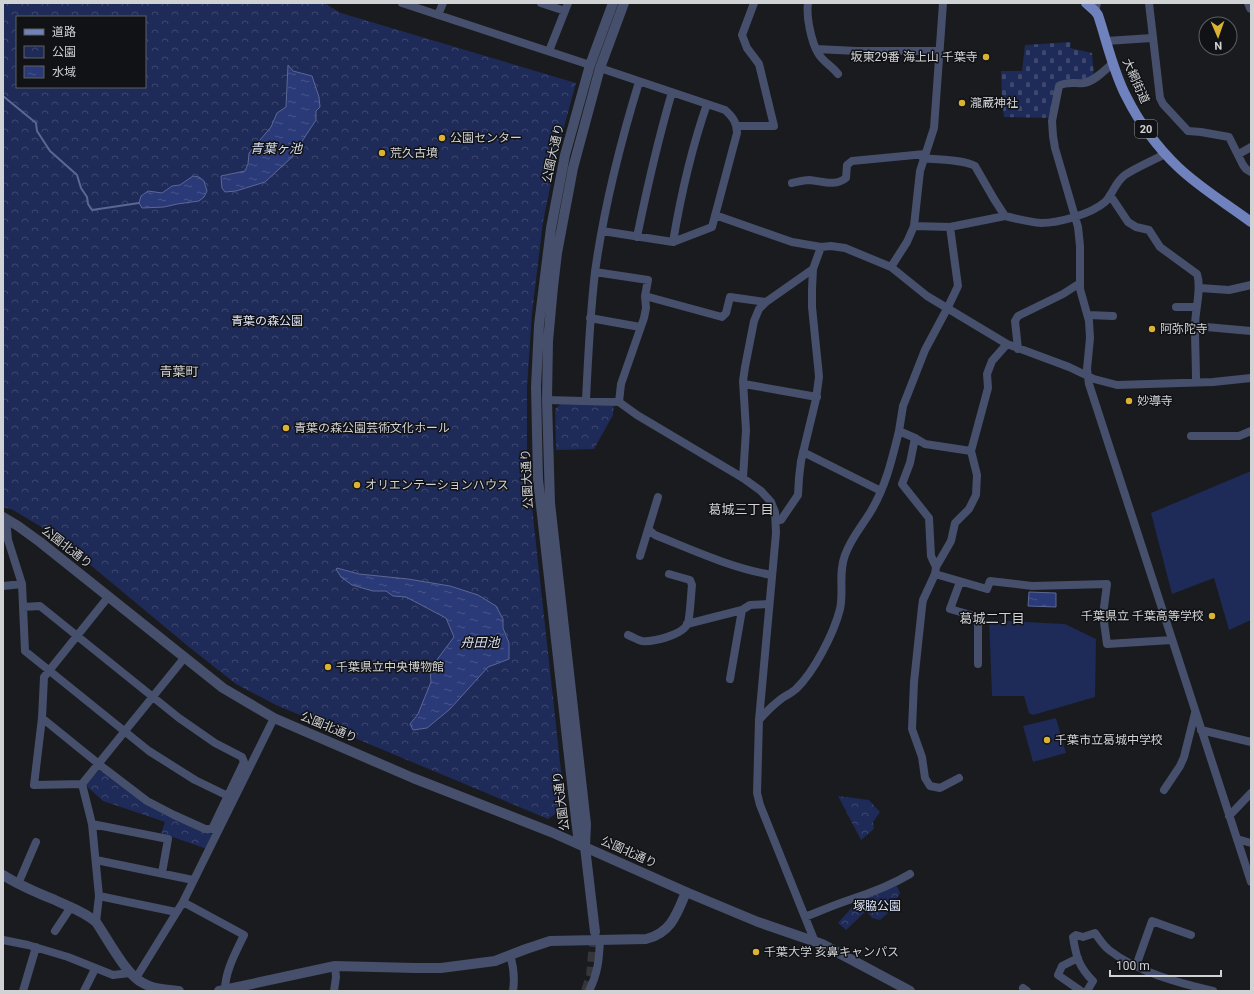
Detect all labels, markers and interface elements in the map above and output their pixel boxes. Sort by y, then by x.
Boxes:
legend [16,16,146,88]
north arrow [1198,16,1238,56]
text: 道路 [52,25,76,39]
text: N [1214,39,1222,52]
text: 公園 [52,45,76,59]
place label: 坂東29番 海上山 千葉寺 [851,50,978,64]
marker: 坂東29番 海上山 千葉寺 [981,52,991,62]
street label: 大網街道 [1120,56,1152,106]
text: 水域 [52,65,76,79]
place label: 瀧蔵神社 [970,96,1018,110]
marker: 瀧蔵神社 [957,98,967,108]
road number: 20 [1135,120,1157,138]
street label: 公園大通り [539,122,567,184]
place label: 公園センター [450,131,522,145]
marker: 公園センター [437,133,447,143]
water label: 青葉ヶ池 [250,141,304,156]
place label: 荒久古墳 [390,146,438,160]
marker: 荒久古墳 [377,148,387,158]
park label: 青葉の森公園 [231,314,303,328]
place label: 阿弥陀寺 [1160,322,1208,336]
marker: 阿弥陀寺 [1147,324,1157,334]
district label: 青葉町 [159,364,199,379]
place label: 妙導寺 [1137,394,1173,408]
marker: 妙導寺 [1124,396,1134,406]
place label: 青葉の森公園芸術文化ホール [294,421,450,435]
marker: 青葉の森公園芸術文化ホール [281,423,291,433]
street label: 公園大通り [518,449,536,509]
place label: オリエンテーションハウス [365,478,509,492]
marker: オリエンテーションハウス [352,480,362,490]
district label: 葛城三丁目 [708,502,774,517]
street label: 公園北通り [39,523,95,571]
place label: 千葉県立 千葉高等学校 [1081,609,1204,623]
district label: 葛城二丁目 [959,611,1025,626]
marker: 千葉県立 千葉高等学校 [1207,611,1217,621]
water label: 舟田池 [460,635,501,650]
place label: 千葉県立中央博物館 [336,660,444,674]
marker: 千葉県立中央博物館 [323,662,333,672]
street label: 公園北通り [299,709,359,745]
place label: 千葉市立葛城中学校 [1055,733,1163,747]
marker: 千葉市立葛城中学校 [1042,735,1052,745]
street label: 公園大通り [550,770,572,832]
street label: 公園北通り [599,833,659,871]
park label: 塚脇公園 [853,899,901,913]
place label: 千葉大学 亥鼻キャンパス [764,945,899,959]
marker: 千葉大学 亥鼻キャンパス [751,947,761,957]
scale bar [1110,952,1221,978]
text: 100 m [1116,959,1150,973]

